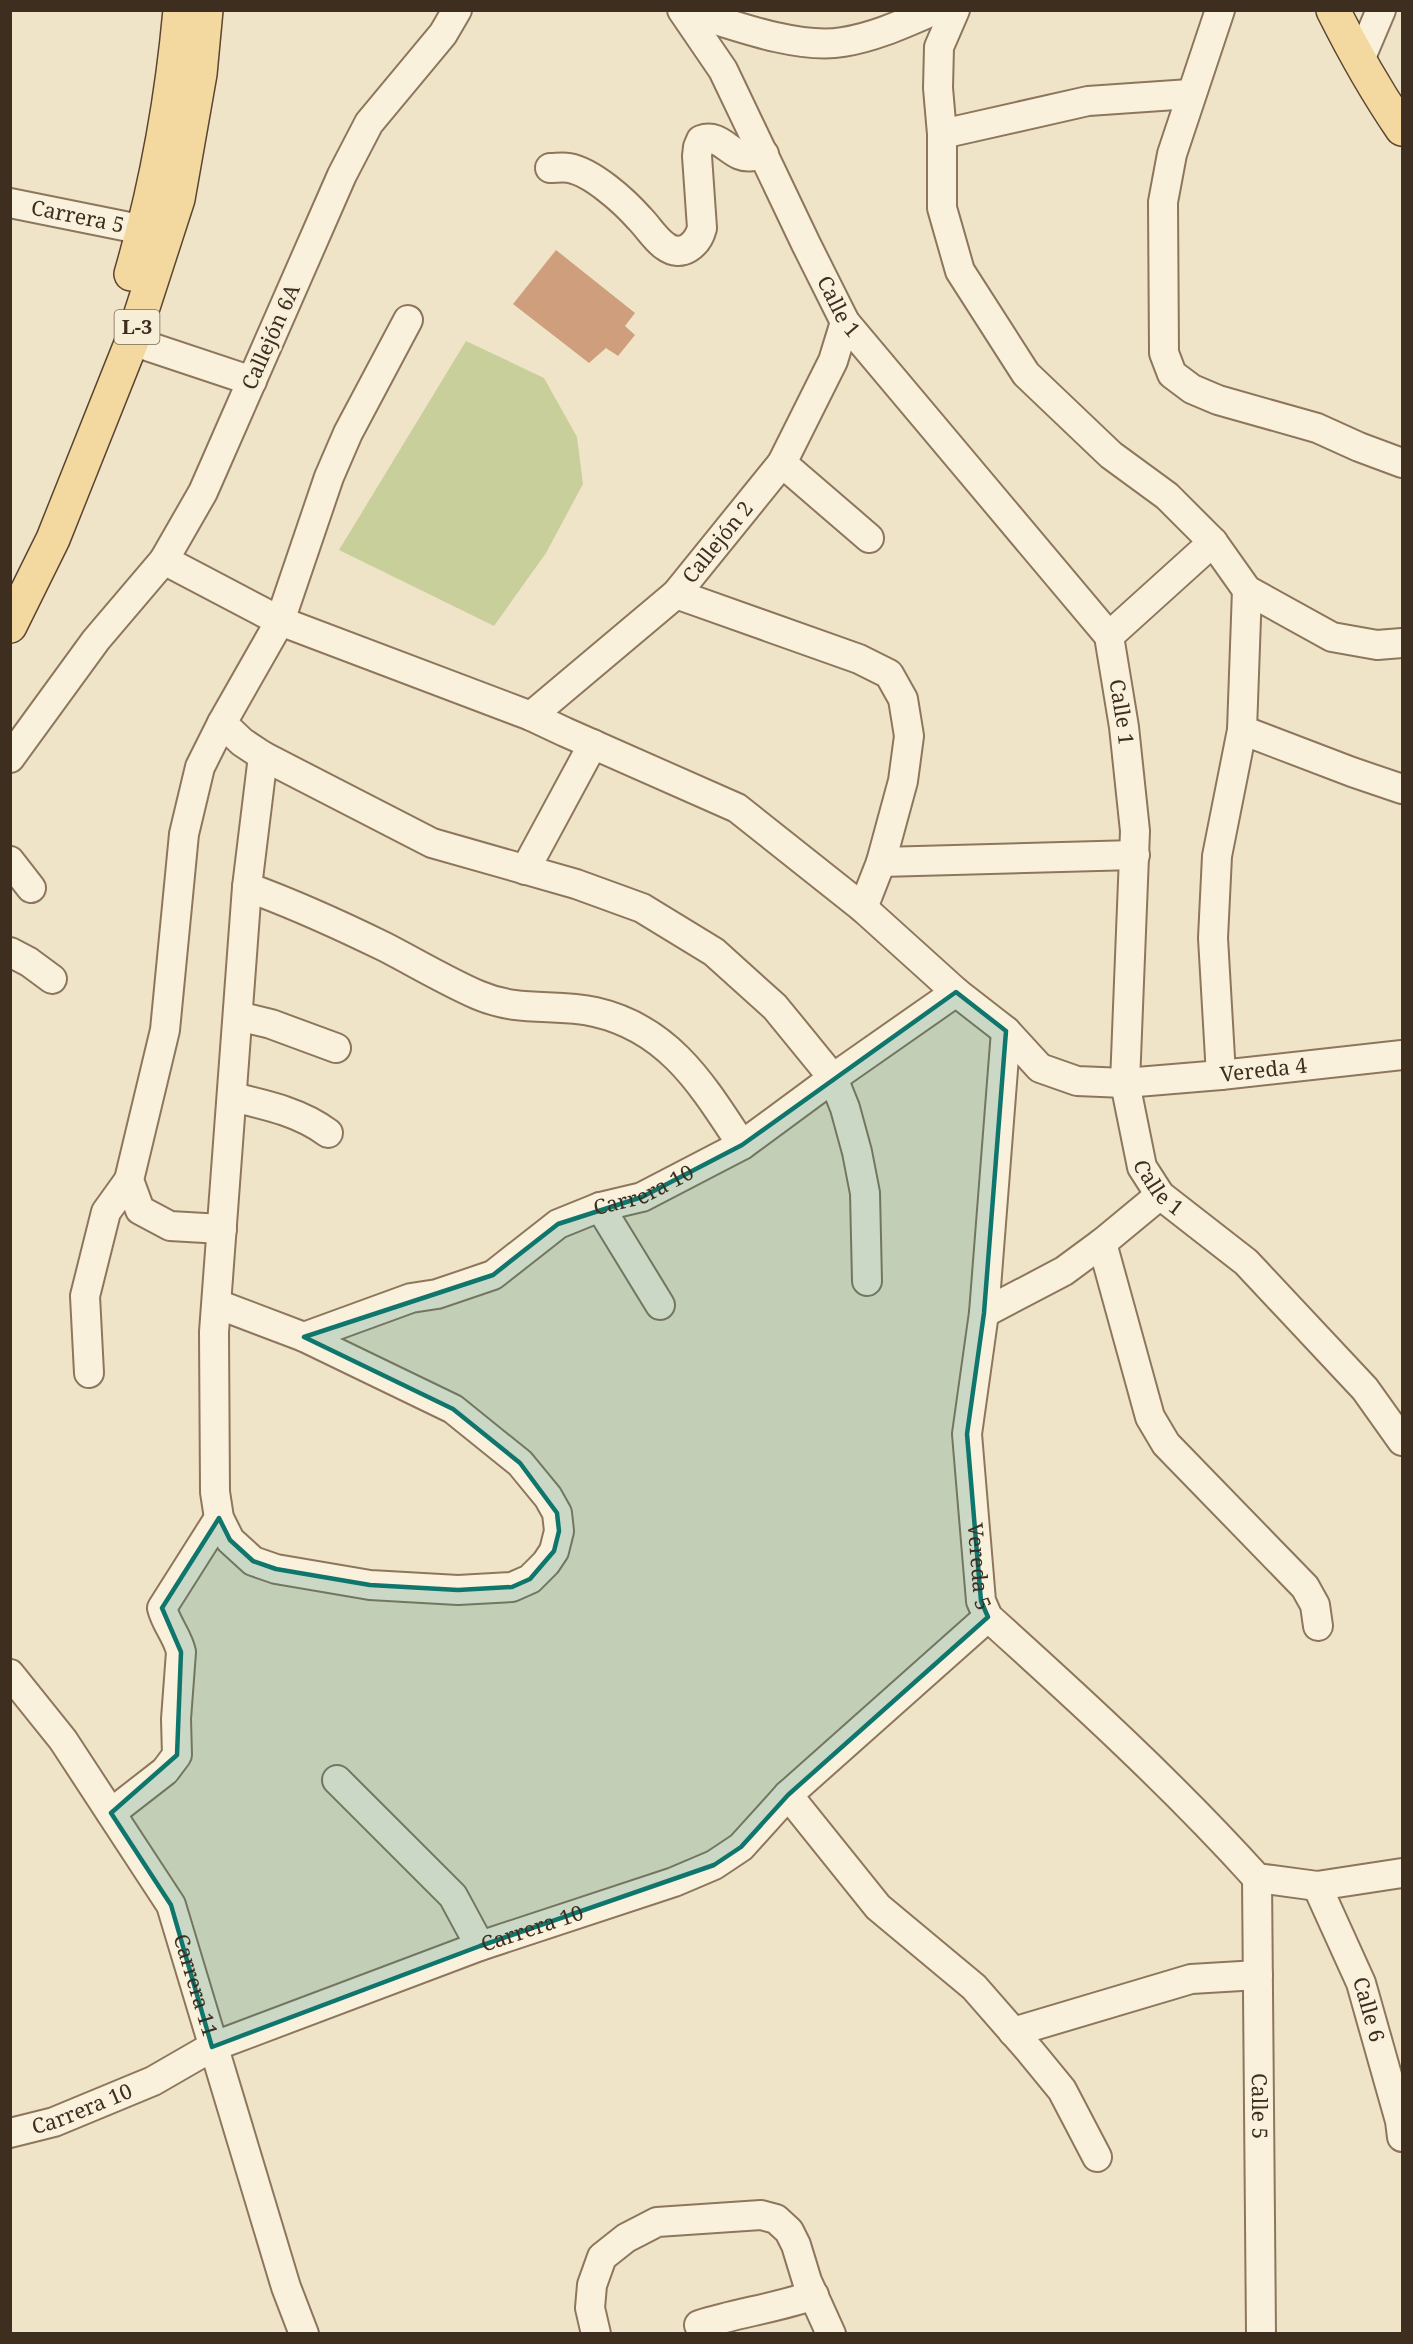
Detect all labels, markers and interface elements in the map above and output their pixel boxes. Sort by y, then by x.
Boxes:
street label: Carrera 5 [29,193,127,239]
street label: Calle 1 [811,271,867,343]
street label: Callejón 6A [234,279,306,394]
road number: L-3 [114,310,160,344]
street label: Callejón 2 [675,495,759,589]
street label: Calle 1 [1103,677,1141,746]
street label: Vereda 4 [1219,1051,1309,1088]
street label: Calle 1 [1128,1157,1190,1221]
street label: Carrera 10 [590,1158,698,1221]
street label: Vereda 5 [962,1522,998,1614]
street label: Carrera 10 [477,1898,587,1958]
street label: Carrera 11 [168,1930,225,2040]
street label: Calle 6 [1347,1974,1392,2045]
street label: Calle 5 [1246,2073,1274,2139]
street label: Carrera 10 [29,2076,136,2140]

